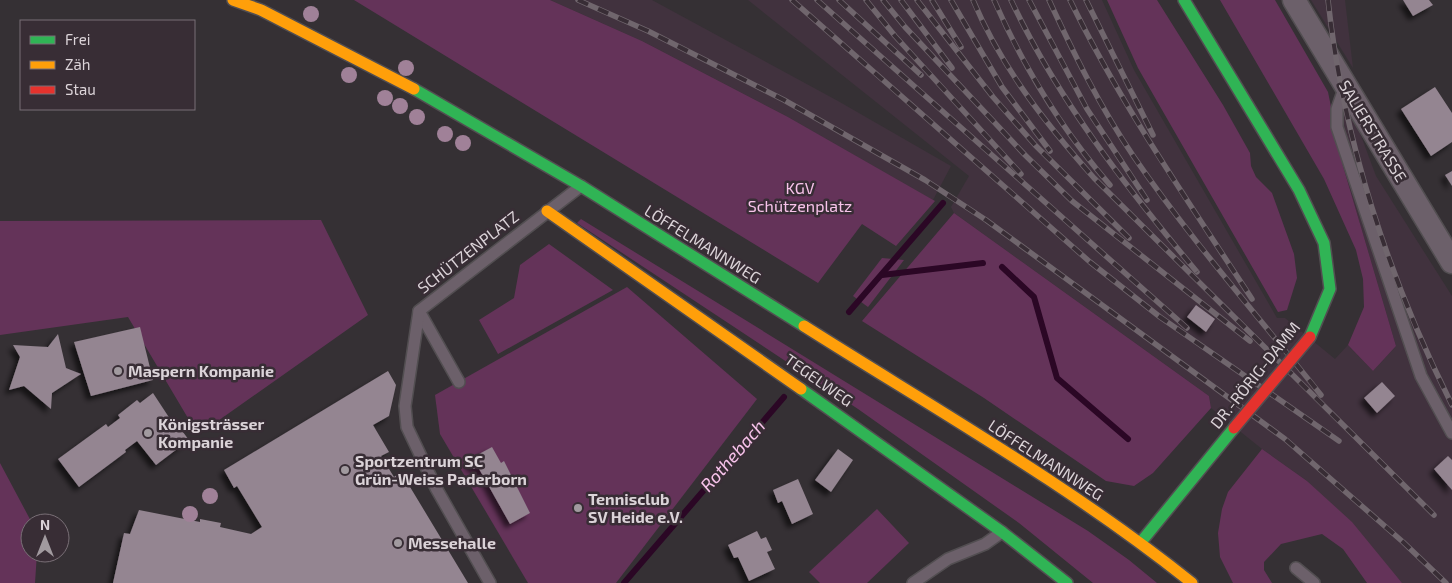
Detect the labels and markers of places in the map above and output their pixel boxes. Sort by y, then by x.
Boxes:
place label: Maspern Kompanie [128,361,274,380]
marker: Maspern Kompanie [112,365,124,377]
place label: Königsträsser Kompanie [158,414,265,451]
marker: Königsträsser Kompanie [142,427,154,439]
place label: Sportzentrum SC Grün-Weiss Paderborn [355,451,527,488]
marker: Sportzentrum SC Grün-Weiss Paderborn [339,464,351,476]
place label: Tennisclub SV Heide e.V. [588,489,683,526]
marker: Tennisclub SV Heide e.V. [572,502,584,514]
place label: Messehalle [408,533,496,552]
marker: Messehalle [392,537,404,549]

